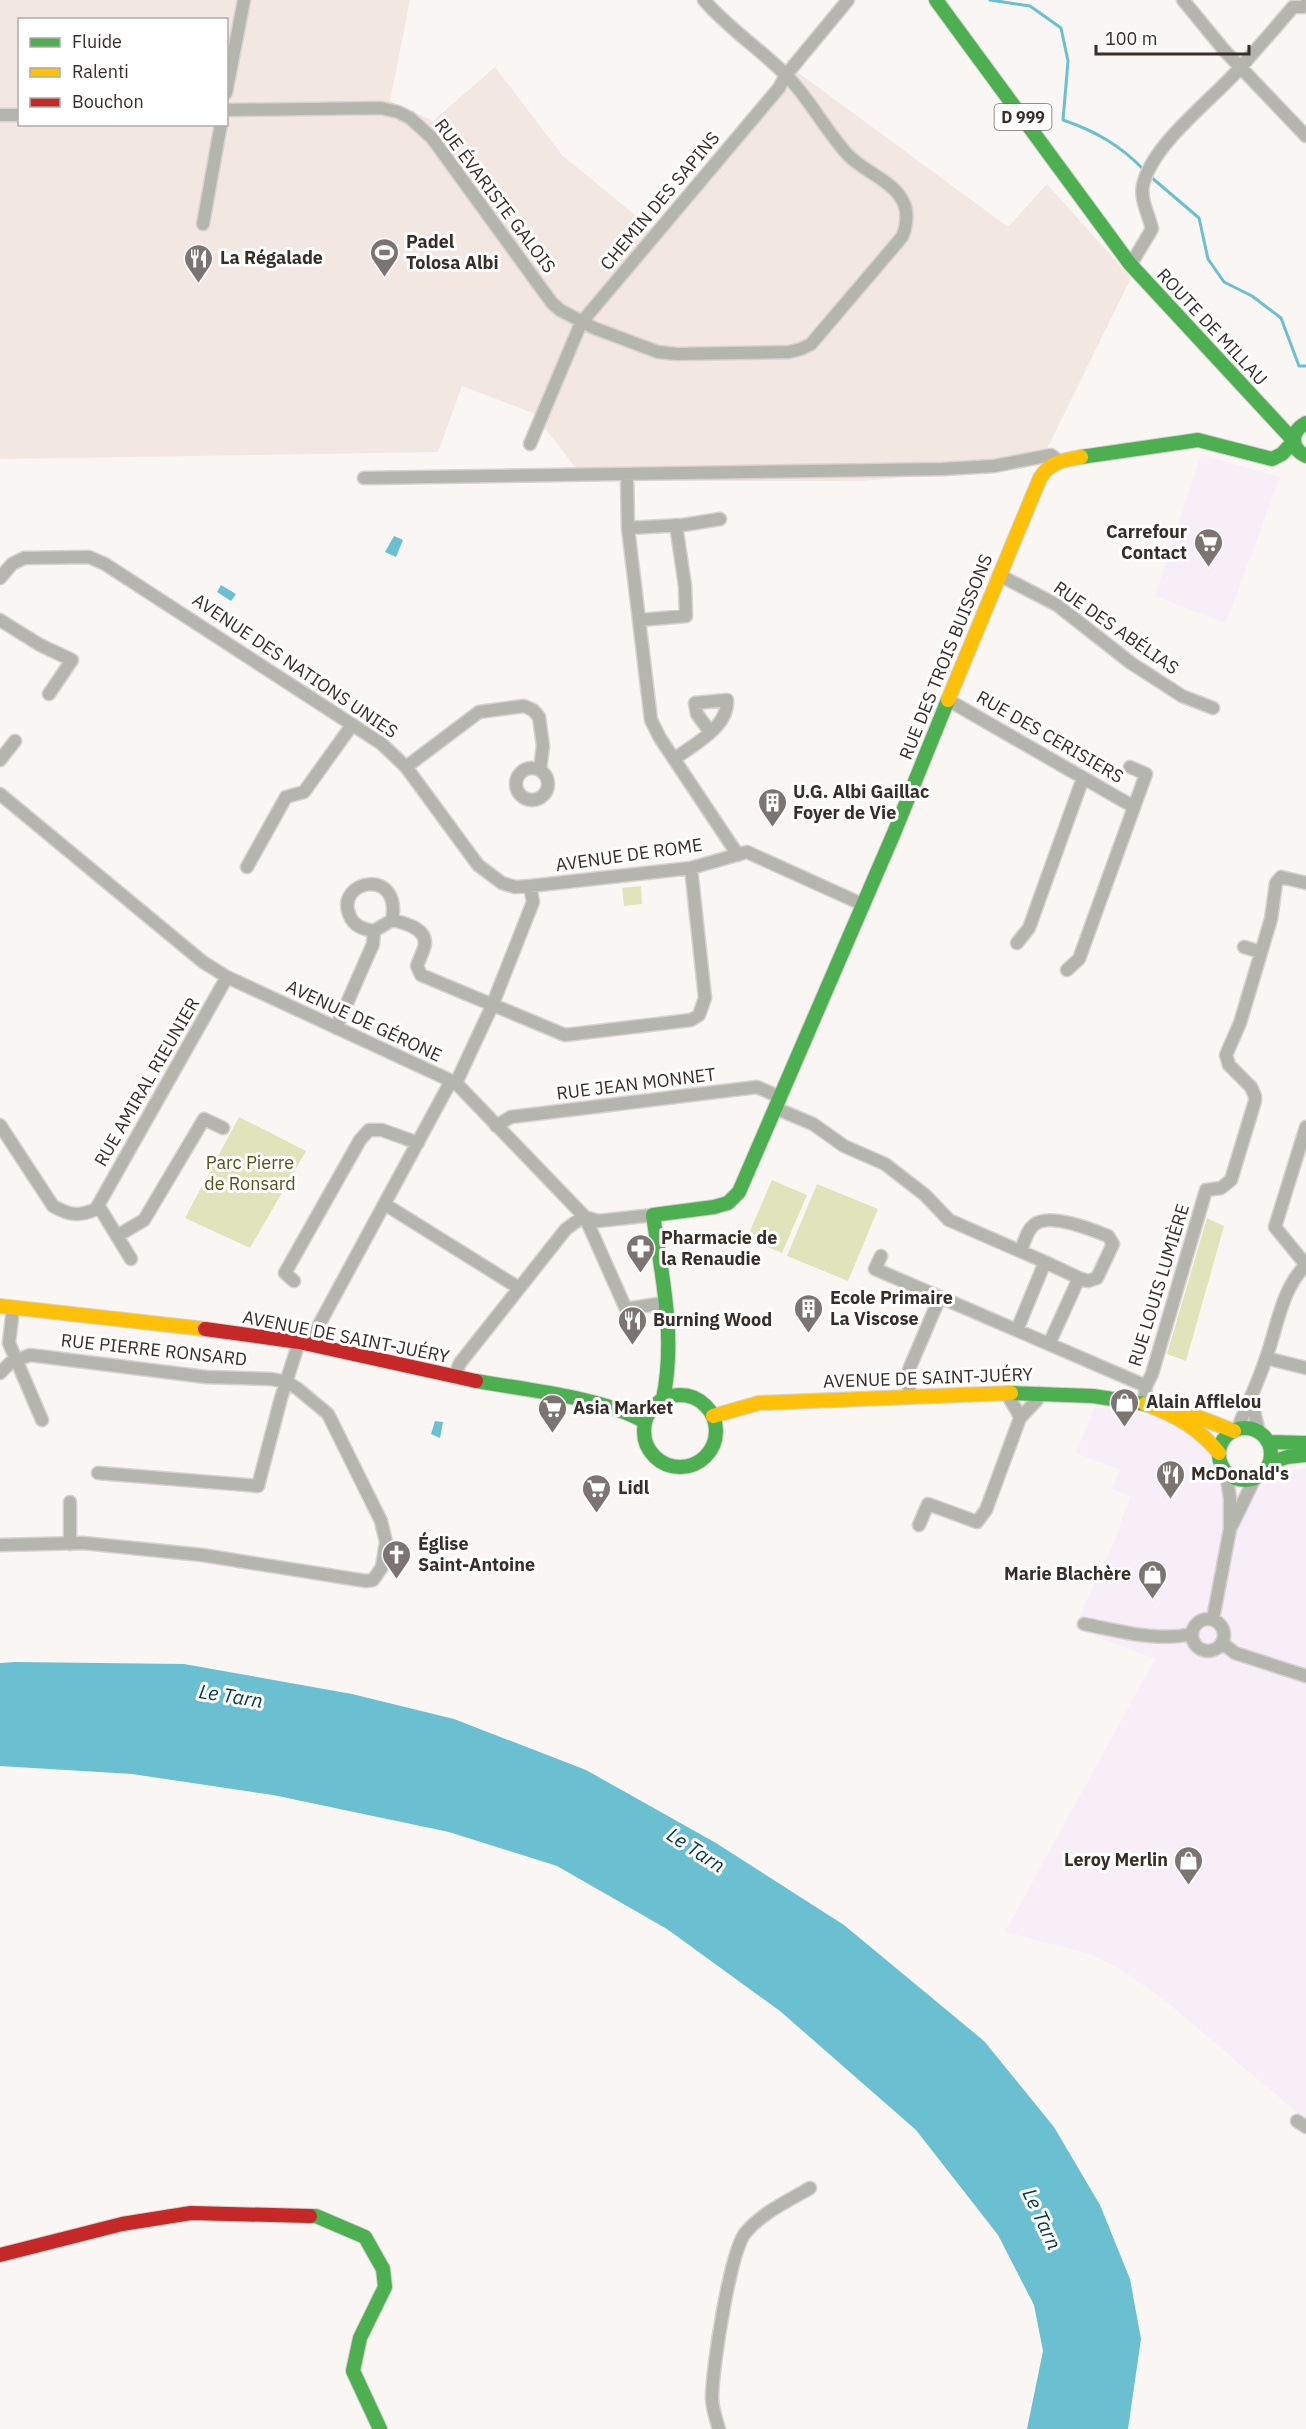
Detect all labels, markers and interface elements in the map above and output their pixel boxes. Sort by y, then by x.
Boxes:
legend [18,18,228,126]
scale bar [1096,18,1249,56]
text: 100 m [1105,27,1157,50]
text: Fluide [72,30,122,53]
text: Ralenti [72,60,129,83]
text: Bouchon [72,90,144,113]
road number: D 999 [994,104,1052,130]
street label: RUE ÉVARISTE GALOIS [430,114,561,277]
street label: CHEMIN DES SAPINS [595,127,724,275]
place label: Padel Tolosa Albi [406,230,499,274]
sports icon: Padel Tolosa Albi [369,236,401,278]
restaurant icon: La Régalade [183,242,215,284]
place label: La Régalade [220,246,323,269]
street label: ROUTE DE MILLAU [1152,263,1273,390]
place label: Carrefour Contact [1106,520,1187,564]
supermarket icon: Carrefour Contact [1192,526,1224,568]
street label: RUE DES TROIS BUISSONS [894,551,997,763]
street label: RUE DES ABÉLIAS [1049,576,1183,679]
street label: AVENUE DES NATIONS UNIES [188,588,402,743]
street label: RUE DES CERISIERS [973,685,1128,788]
place label: U.G. Albi Gaillac Foyer de Vie [793,780,929,824]
building icon: U.G. Albi Gaillac Foyer de Vie [756,786,788,828]
street label: AVENUE DE ROME [554,833,704,876]
street label: AVENUE DE GÉRONE [283,974,446,1067]
street label: RUE AMIRAL RIEUNIER [89,993,204,1170]
street label: RUE JEAN MONNET [555,1062,717,1105]
park label: Parc Pierre de Ronsard [204,1151,296,1195]
street label: RUE LOUIS LUMIÈRE [1123,1201,1194,1369]
place label: Pharmacie de la Renaudie [661,1226,777,1270]
pharmacy icon: Pharmacie de la Renaudie [624,1232,656,1274]
place label: Ecole Primaire La Viscose [830,1286,953,1330]
building icon: Ecole Primaire La Viscose [793,1292,825,1334]
restaurant icon: Burning Wood [616,1304,648,1346]
street label: AVENUE DE SAINT-JUÉRY [241,1305,452,1368]
place label: Burning Wood [653,1308,772,1331]
street label: RUE PIERRE RONSARD [60,1328,248,1371]
street label: AVENUE DE SAINT-JUÉRY [823,1362,1034,1393]
shop icon: Alain Afflelou [1109,1386,1141,1428]
place label: Alain Afflelou [1146,1390,1261,1413]
supermarket icon: Asia Market [536,1392,568,1434]
place label: Asia Market [573,1396,673,1419]
restaurant icon: McDonald's [1154,1458,1186,1500]
place label: McDonald's [1191,1462,1289,1485]
supermarket icon: Lidl [581,1472,613,1514]
place label: Lidl [618,1476,650,1499]
place label: Église Saint-Antoine [418,1531,535,1576]
church icon: Église Saint-Antoine [381,1538,413,1580]
shop icon: Marie Blachère [1136,1558,1168,1600]
place label: Marie Blachère [1004,1562,1131,1585]
water label: Le Tarn [197,1677,265,1714]
water label: Le Tarn [662,1821,731,1878]
shop icon: Leroy Merlin [1173,1844,1205,1886]
place label: Leroy Merlin [1064,1848,1168,1871]
water label: Le Tarn [1017,2184,1068,2254]

